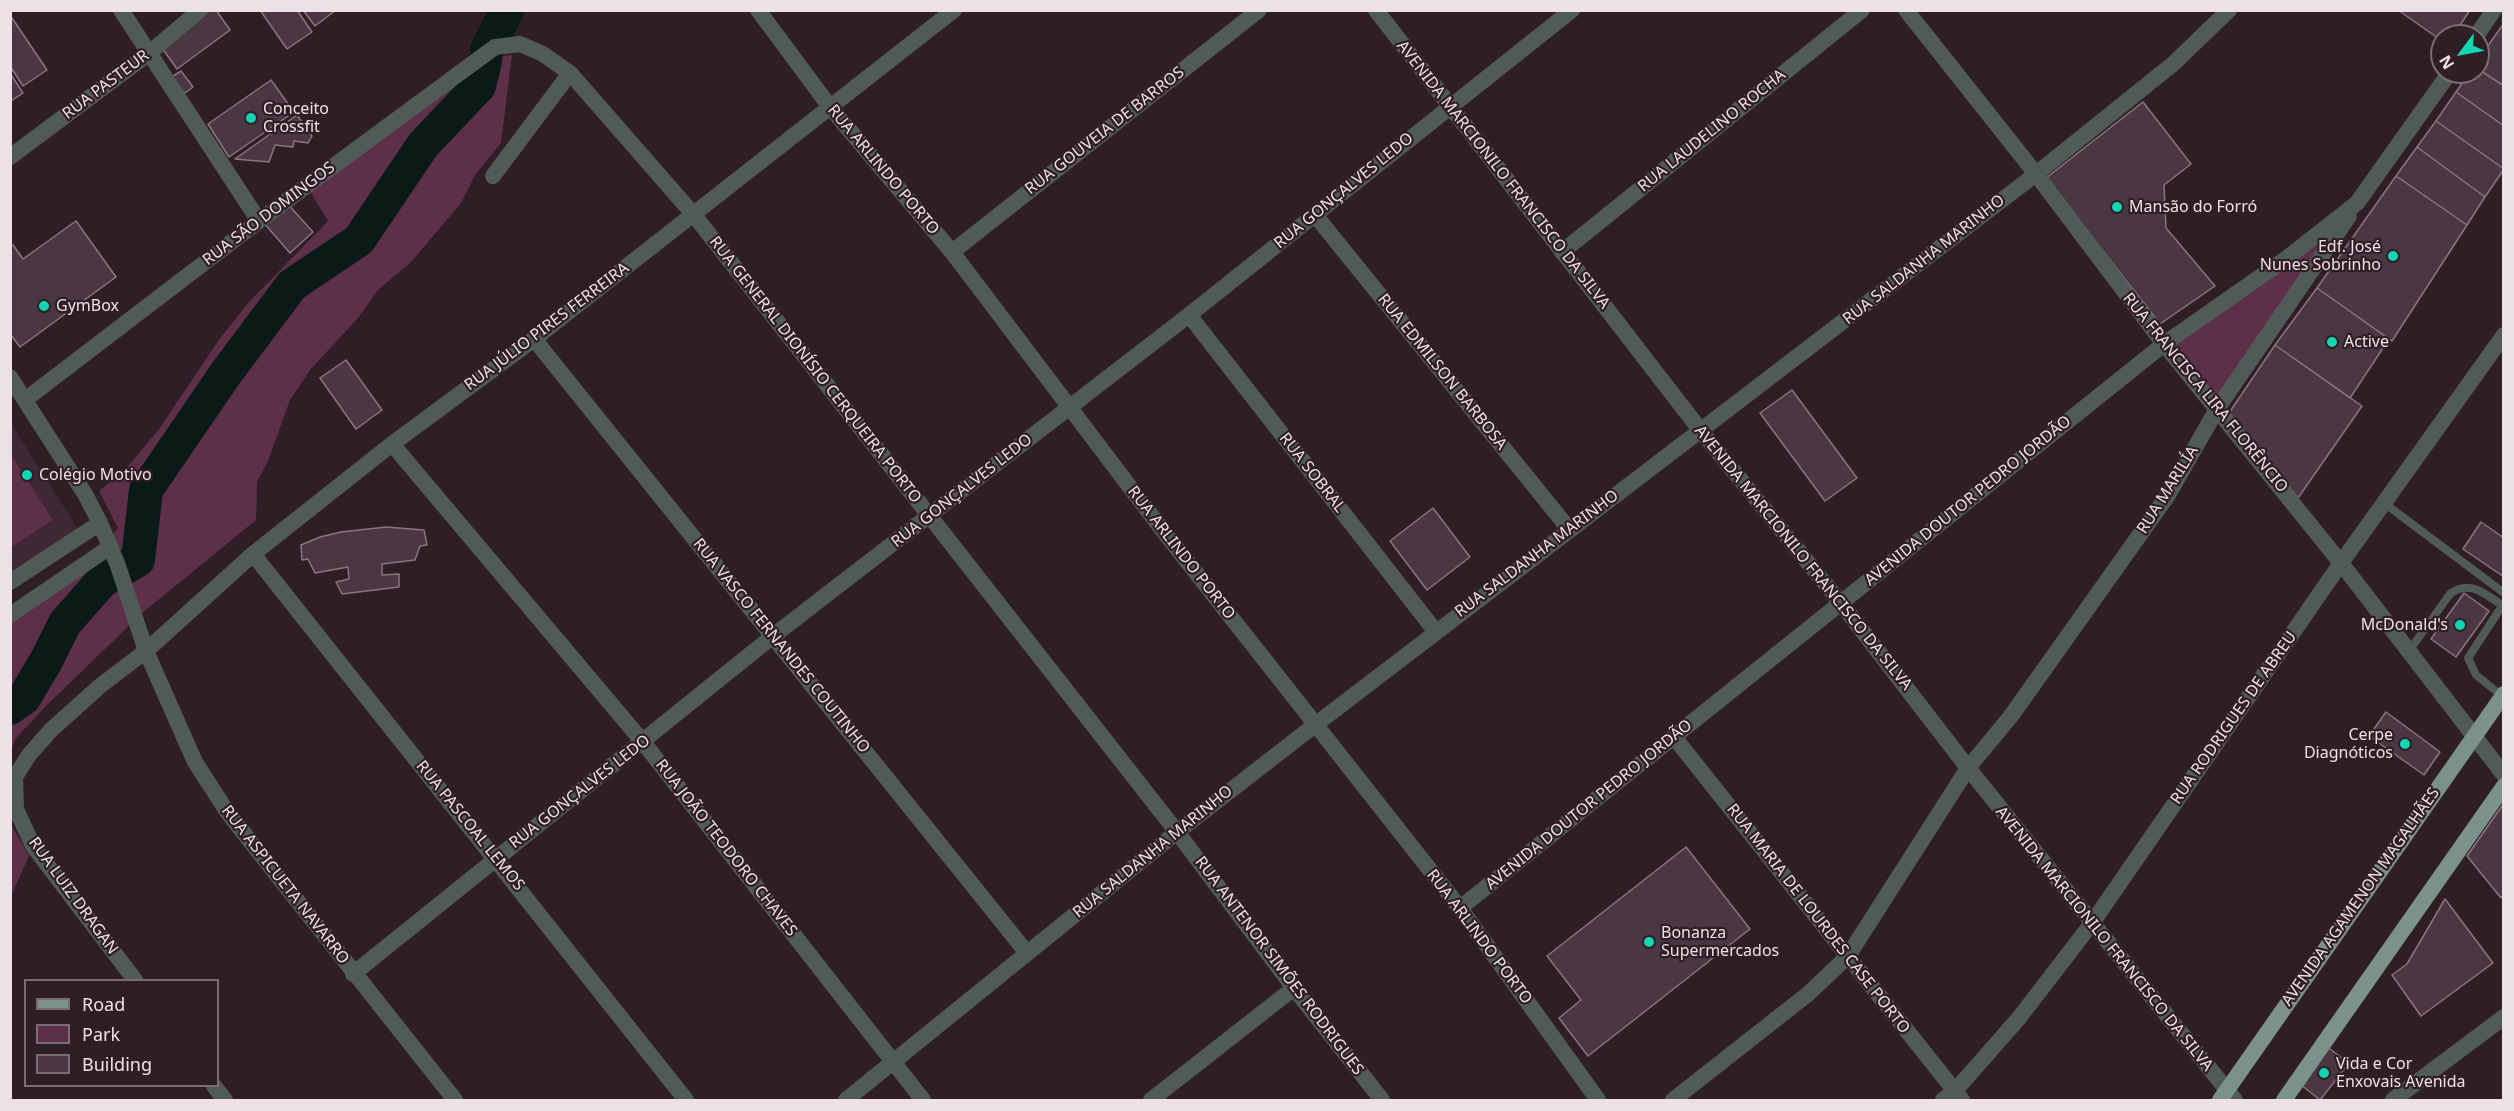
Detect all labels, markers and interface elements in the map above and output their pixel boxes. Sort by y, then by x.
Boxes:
north arrow [2430,24,2490,84]
street label: AVENIDA MARCIONILO FRANCISCO DA SILVA [1392,37,1614,313]
street label: RUA PASTEUR [59,46,153,124]
text: N [2434,51,2459,74]
street label: RUA GOUVEIA DE BARROS [1022,63,1188,199]
street label: RUA LAUDELINO ROCHA [1634,66,1790,196]
place label: Conceito Crossfit [263,99,329,137]
street label: RUA ARLINDO PORTO [823,101,943,239]
marker: Conceito Crossfit [244,111,258,125]
street label: RUA GONÇALVES LEDO [1271,129,1417,253]
street label: RUA SÃO DOMINGOS [199,158,339,270]
street label: RUA SALDANHA MARINHO [1839,191,2009,329]
place label: Mansão do Forró [2129,197,2257,217]
marker: Mansão do Forró [2110,200,2124,214]
street label: RUA GENERAL DIONÍSIO CERQUEIRA PORTO [705,233,925,507]
place label: Edf. José Nunes Sobrinho [2260,237,2381,275]
marker: Edf. José Nunes Sobrinho [2386,249,2400,263]
street label: RUA JÚLIO PIRES FERREIRA [461,259,633,395]
street label: RUA FRANCISCA LIRA FLORÊNCIO [2118,289,2292,497]
street label: RUA EDMILSON BARBOSA [1373,290,1511,454]
place label: GymBox [56,296,119,316]
marker: GymBox [37,299,51,313]
place label: Active [2344,332,2389,352]
marker: Active [2325,335,2339,349]
street label: AVENIDA DOUTOR PEDRO JORDÃO [1861,412,2075,590]
street label: AVENIDA MARCIONILO FRANCISCO DA SILVA [1690,422,1916,694]
street label: RUA SOBRAL [1275,429,1349,517]
street label: RUA GONÇALVES LEDO [888,430,1036,552]
street label: RUA MARILÍA [2133,443,2203,537]
place label: Colégio Motivo [39,465,152,485]
marker: Colégio Motivo [20,468,34,482]
street label: RUA ARLINDO PORTO [1123,483,1239,623]
street label: RUA SALDANHA MARINHO [1451,486,1623,622]
street label: RUA VASCO FERNANDES COUTINHO [688,535,874,757]
place label: McDonald's [2361,615,2448,635]
marker: McDonald's [2453,618,2467,632]
street label: RUA RODRIGUES DE ABREU [2167,628,2301,808]
street label: AVENIDA DOUTOR PEDRO JORDÃO [1482,716,1696,894]
place label: Cerpe Diagnóticos [2304,725,2393,763]
street label: RUA GONÇALVES LEDO [506,731,654,853]
marker: Cerpe Diagnóticos [2398,737,2412,751]
street label: RUA JOÃO TEODORO CHAVES [651,756,801,940]
street label: RUA PASCOAL LEMOS [412,757,528,895]
street label: RUA SALDANHA MARINHO [1069,782,1237,922]
street label: AVENIDA AGAMENON MAGALHÃES [2278,784,2444,1010]
street label: RUA MARIA DE LOURDES CASE PORTO [1722,800,1914,1038]
street label: RUA ASPICUETA NAVARRO [217,802,353,968]
street label: AVENIDA MARCIONILO FRANCISCO DA SILVA [1991,803,2217,1075]
street label: RUA LUIZ DRAGAN [24,834,122,958]
street label: RUA ANTENOR SIMÕES RODRIGUES [1191,853,1367,1079]
street label: RUA ARLINDO PORTO [1422,866,1536,1008]
place label: Bonanza Supermercados [1661,923,1779,961]
marker: Bonanza Supermercados [1642,935,1656,949]
legend [24,979,219,1087]
text: Road [82,992,125,1016]
text: Park [82,1022,120,1046]
text: Building [82,1052,152,1076]
place label: Vida e Cor Enxovais Avenida [2336,1054,2466,1092]
marker: Vida e Cor Enxovais Avenida [2317,1066,2331,1080]

